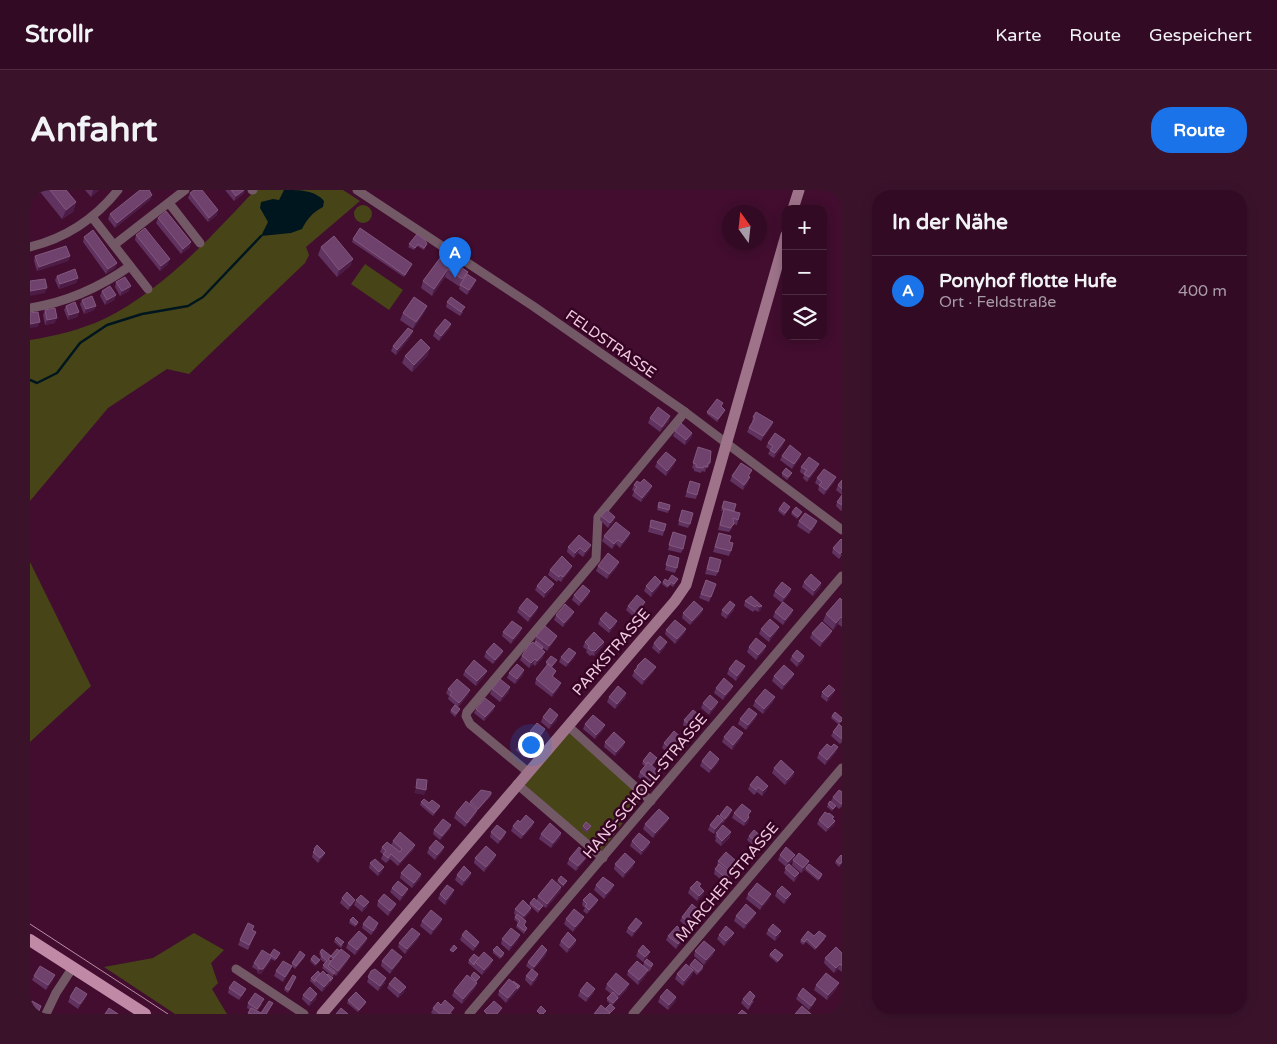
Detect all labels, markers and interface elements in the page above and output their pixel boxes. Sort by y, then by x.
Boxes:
text: Strollr [25,20,93,49]
text: Karte [995,24,1041,46]
text: Route [1069,24,1121,46]
text: Gespeichert [1149,24,1252,46]
button: Route [1151,107,1247,153]
text: Anfahrt [30,109,157,151]
north arrow [722,205,767,250]
map controls [782,205,827,340]
button: + [782,205,827,250]
text: In der Nähe [892,210,1008,235]
pin: A [439,237,471,278]
button: − [782,250,827,295]
text: Ponyhof flotte Hufe [939,270,1117,292]
text: A [902,281,914,301]
text: 400 m [1178,281,1227,301]
text: Ort · Feldstraße [939,292,1056,312]
button: layers [782,295,827,340]
street label: FELDSTRASSE [562,306,660,382]
street label: PARKSTRASSE [568,605,654,699]
street label: HANS-SCHOLL-STRASSE [579,710,711,862]
your location [518,732,544,758]
street label: MARCHER STRASSE [672,819,782,945]

